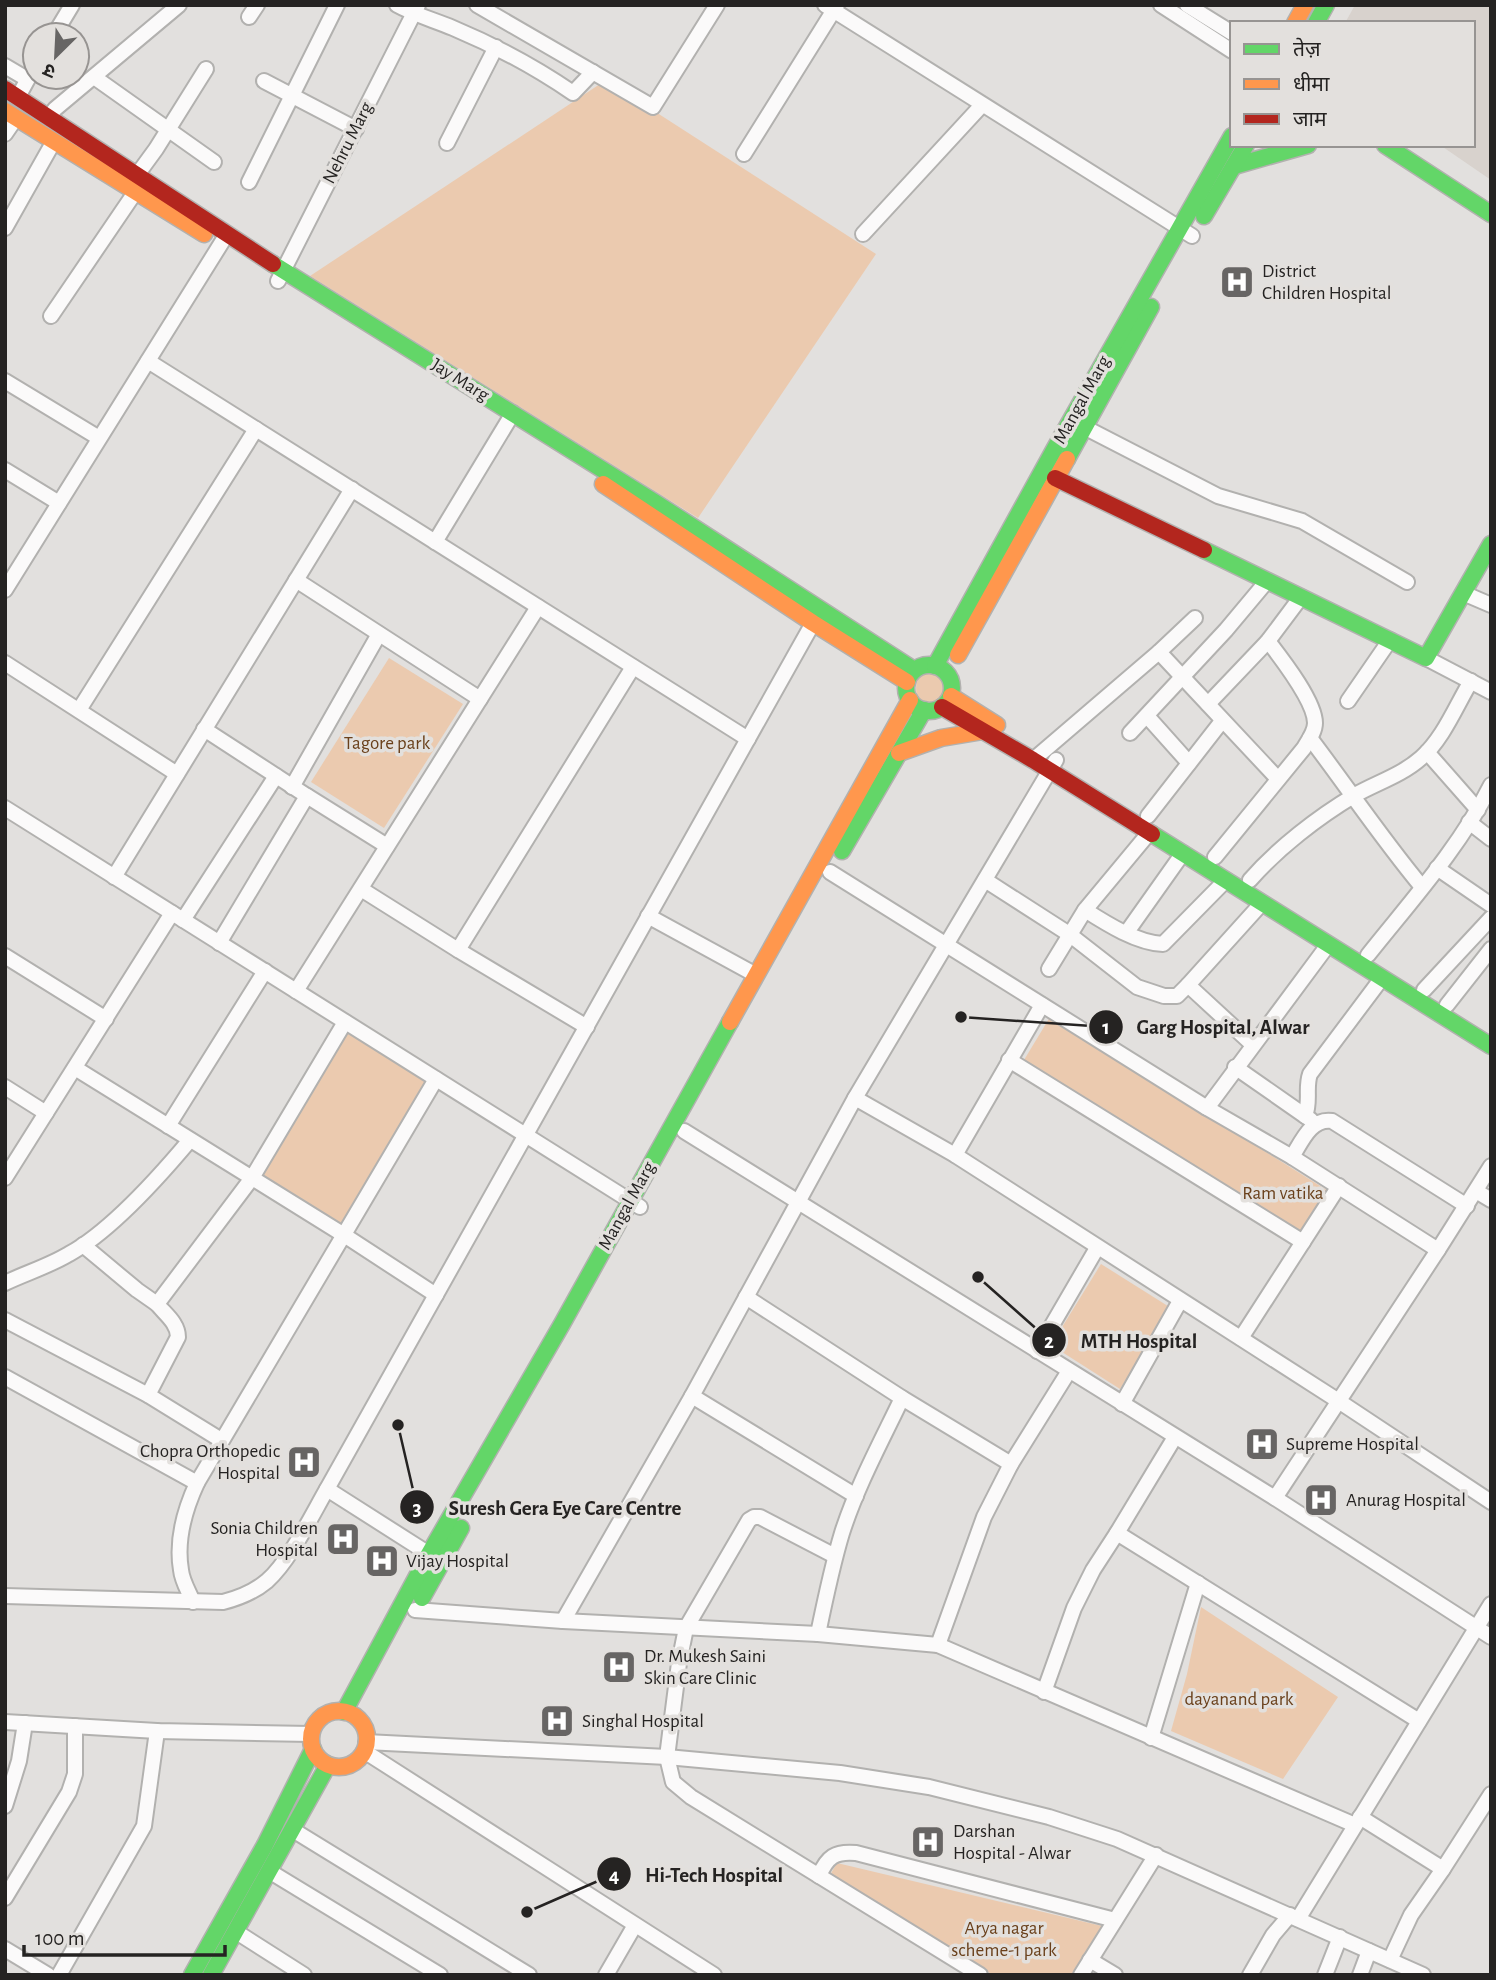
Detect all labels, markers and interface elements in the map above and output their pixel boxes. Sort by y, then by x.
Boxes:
north arrow [21,21,91,91]
legend [1230,21,1475,147]
text: तेज़ [1293,37,1321,60]
text: उ [40,59,59,81]
text: धीमा [1293,72,1330,95]
street label: Nehru Marg [319,98,377,187]
text: जाम [1293,109,1327,130]
place label: District Children Hospital [1262,262,1392,303]
hospital icon: District Children Hospital [1218,263,1256,301]
street label: Mangal Marg [1050,352,1114,447]
street label: Jay Marg [428,355,493,405]
park label: Tagore park [344,734,430,753]
callout: Garg Hospital, Alwar [1088,1006,1324,1048]
text: 1 [1102,1017,1110,1038]
text: Garg Hospital, Alwar [1137,1017,1310,1038]
street label: Mangal Marg [595,1158,659,1253]
park label: Ram vatika [1242,1184,1324,1203]
callout: MTH Hospital [1032,1319,1212,1361]
text: 2 [1044,1331,1054,1352]
text: MTH Hospital [1081,1331,1197,1352]
hospital icon: Supreme Hospital [1243,1425,1281,1463]
place label: Supreme Hospital [1286,1435,1419,1454]
place label: Chopra Orthopedic Hospital [140,1442,280,1483]
hospital icon: Chopra Orthopedic Hospital [285,1443,323,1481]
hospital icon: Anurag Hospital [1302,1481,1340,1519]
callout: Suresh Gera Eye Care Centre [400,1486,696,1528]
place label: Anurag Hospital [1346,1491,1466,1510]
text: 3 [412,1498,422,1519]
text: Suresh Gera Eye Care Centre [449,1498,682,1519]
place label: Sonia Children Hospital [210,1519,318,1560]
hospital icon: Sonia Children Hospital [324,1520,362,1558]
hospital icon: Vijay Hospital [363,1542,401,1580]
place label: Vijay Hospital [406,1552,509,1571]
place label: Dr. Mukesh Saini Skin Care Clinic [644,1647,766,1688]
hospital icon: Dr. Mukesh Saini Skin Care Clinic [600,1648,638,1686]
park label: dayanand park [1184,1690,1294,1709]
hospital icon: Singhal Hospital [538,1702,576,1740]
place label: Singhal Hospital [582,1712,704,1731]
place label: Darshan Hospital - Alwar [953,1822,1071,1863]
hospital icon: Darshan Hospital - Alwar [909,1823,947,1861]
callout: Hi-Tech Hospital [596,1853,798,1895]
text: 4 [609,1865,619,1886]
text: Hi-Tech Hospital [645,1865,783,1886]
scale bar [24,1913,226,1957]
park label: Arya nagar scheme-1 park [951,1919,1057,1960]
text: 100 m [35,1928,85,1949]

